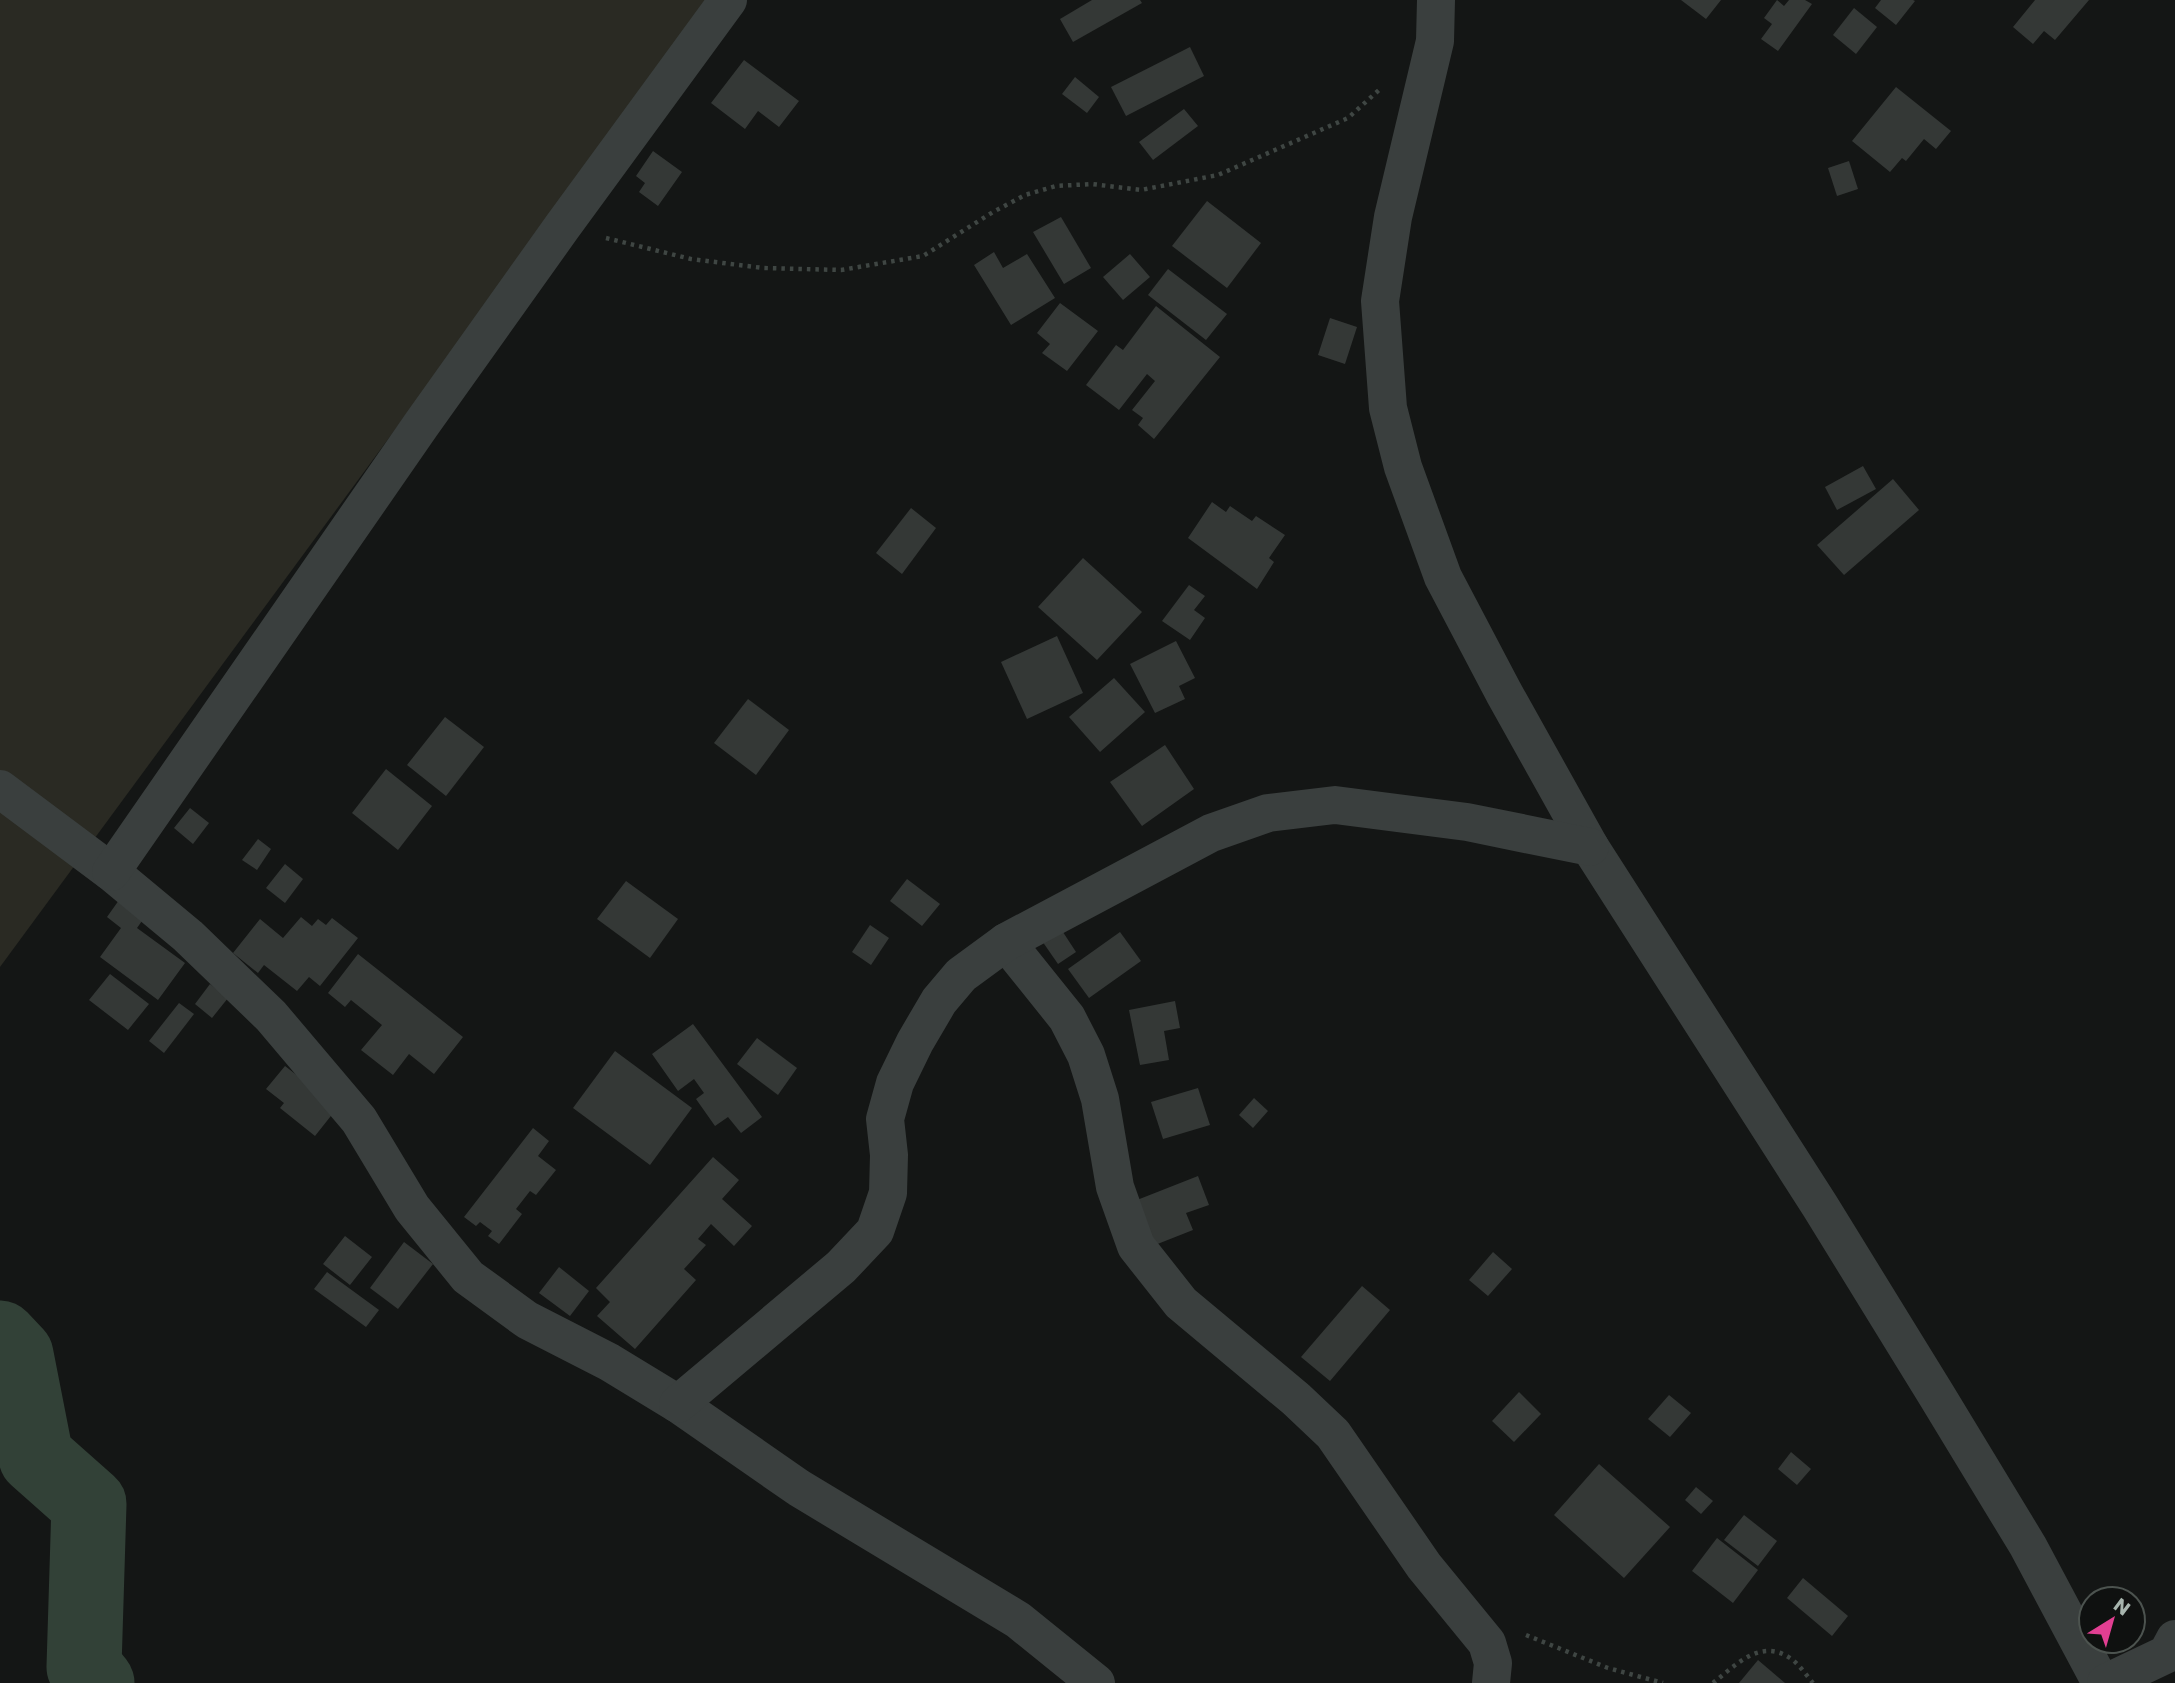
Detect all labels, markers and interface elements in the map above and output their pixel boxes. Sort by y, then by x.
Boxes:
north arrow [2077,1585,2147,1655]
text: N [2108,1592,2136,1622]

